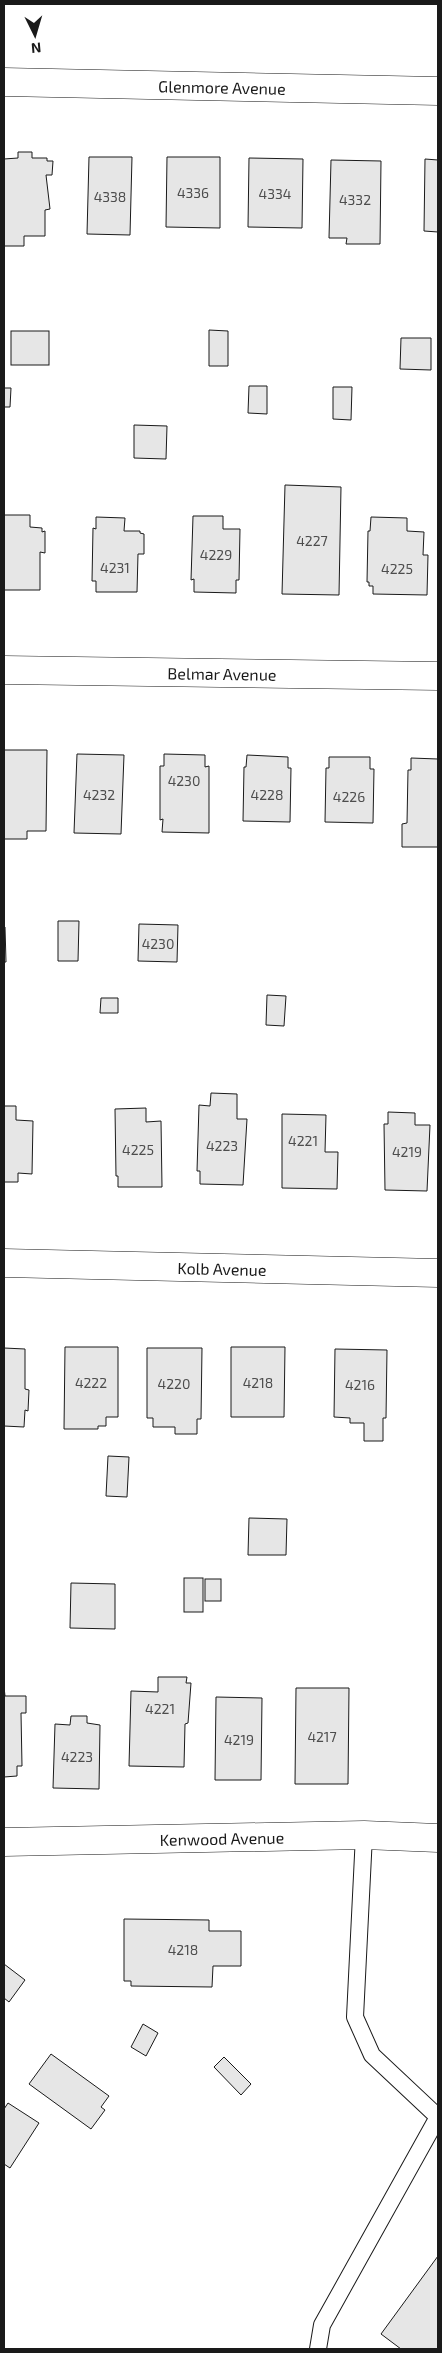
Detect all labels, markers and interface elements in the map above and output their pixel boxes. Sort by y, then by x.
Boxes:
north arrow [10,10,60,60]
text: N [30,40,42,57]
street label: Glenmore Avenue [158,76,286,97]
house number: 4336 [177,184,209,201]
house number: 4334 [259,185,291,202]
house number: 4338 [94,188,126,205]
house number: 4332 [339,191,371,208]
house number: 4227 [296,532,328,549]
house number: 4229 [200,546,232,563]
house number: 4231 [100,559,130,576]
house number: 4225 [381,560,413,577]
street label: Belmar Avenue [167,663,277,683]
house number: 4230 [168,772,200,789]
house number: 4232 [83,786,115,803]
house number: 4228 [251,786,283,803]
house number: 4226 [333,788,365,805]
house number: 4230 [142,935,174,952]
house number: 4221 [288,1132,318,1149]
house number: 4223 [206,1137,238,1154]
house number: 4225 [122,1141,154,1158]
house number: 4219 [392,1143,422,1160]
street label: Kolb Avenue [177,1257,267,1279]
house number: 4222 [75,1374,107,1391]
house number: 4218 [243,1374,273,1391]
house number: 4220 [158,1375,190,1392]
house number: 4216 [345,1376,375,1393]
house number: 4221 [145,1700,175,1717]
house number: 4217 [307,1728,337,1745]
house number: 4219 [224,1731,254,1748]
house number: 4223 [61,1748,93,1765]
street label: Kenwood Avenue [160,1827,284,1848]
house number: 4218 [168,1941,198,1958]

